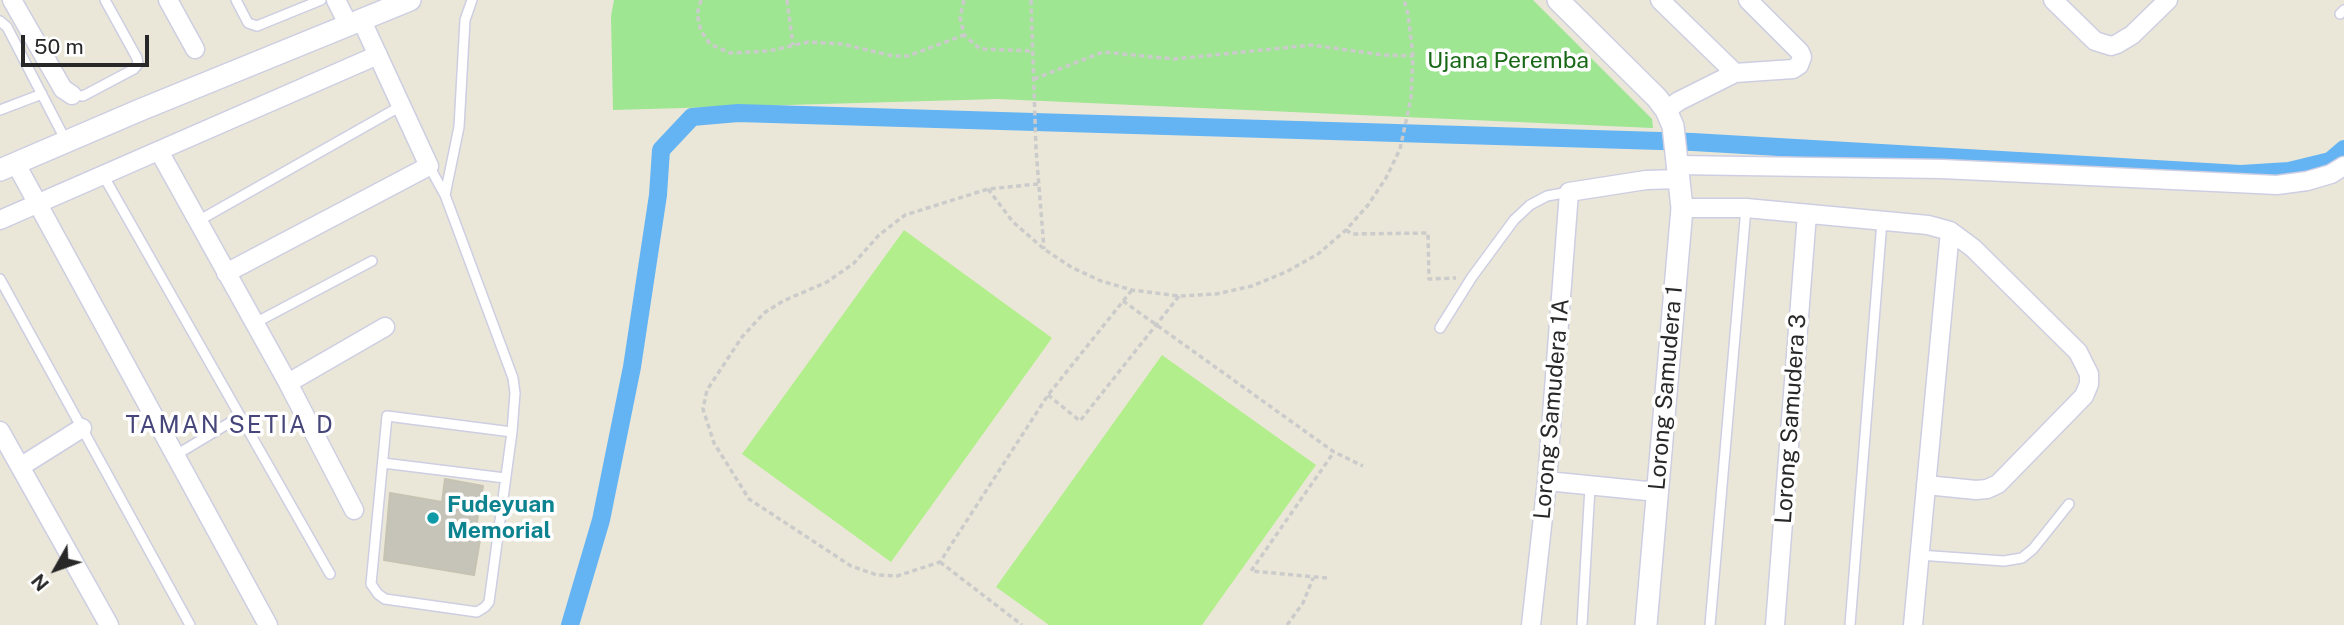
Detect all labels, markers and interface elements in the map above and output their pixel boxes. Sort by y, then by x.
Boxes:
scale bar [24,21,152,65]
text: 50 m [34,34,84,59]
park label: Ujana Peremba [1427,47,1589,75]
street label: Lorong Samudera 1 [1643,285,1689,491]
street label: Lorong Samudera 1A [1529,297,1575,521]
street label: Lorong Samudera 3 [1770,313,1812,525]
district label: TAMAN SETIA D [127,412,333,440]
place label: Fudeyuan Memorial [447,491,555,545]
marker: Fudeyuan Memorial [425,510,441,526]
north arrow [21,534,91,604]
text: N [27,570,53,595]

